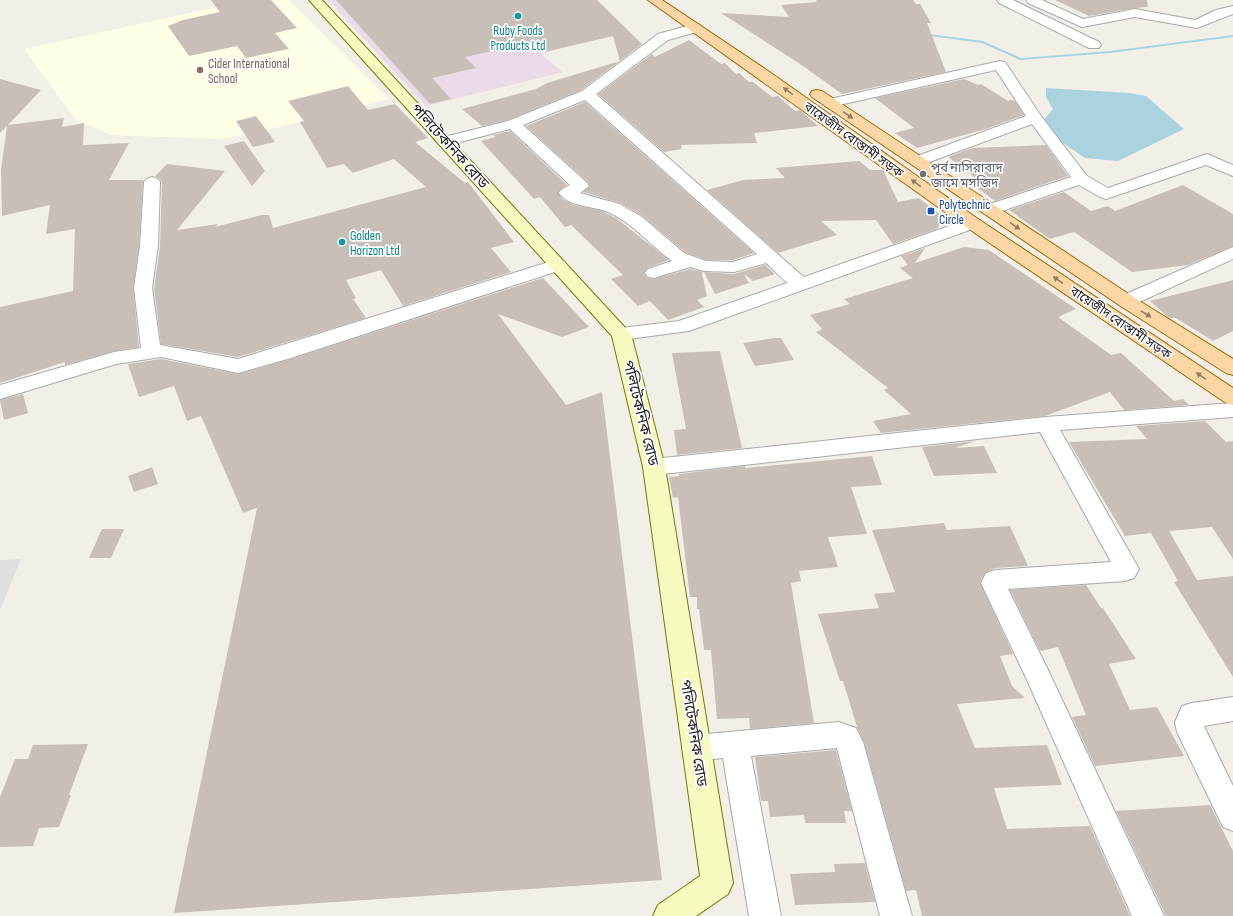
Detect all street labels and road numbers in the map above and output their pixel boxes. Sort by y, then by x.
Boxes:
street label: বায়েজীদ বোস্তামী সড়ক [800,98,907,181]
street label: পলিটেকনিক রোড [406,100,493,193]
street label: বায়েজীদ বোস্তামী সড়ক [1066,282,1175,363]
street label: পলিটেকনিক রোড [618,358,663,468]
street label: পলিটেকনিক রোড [676,678,711,788]

